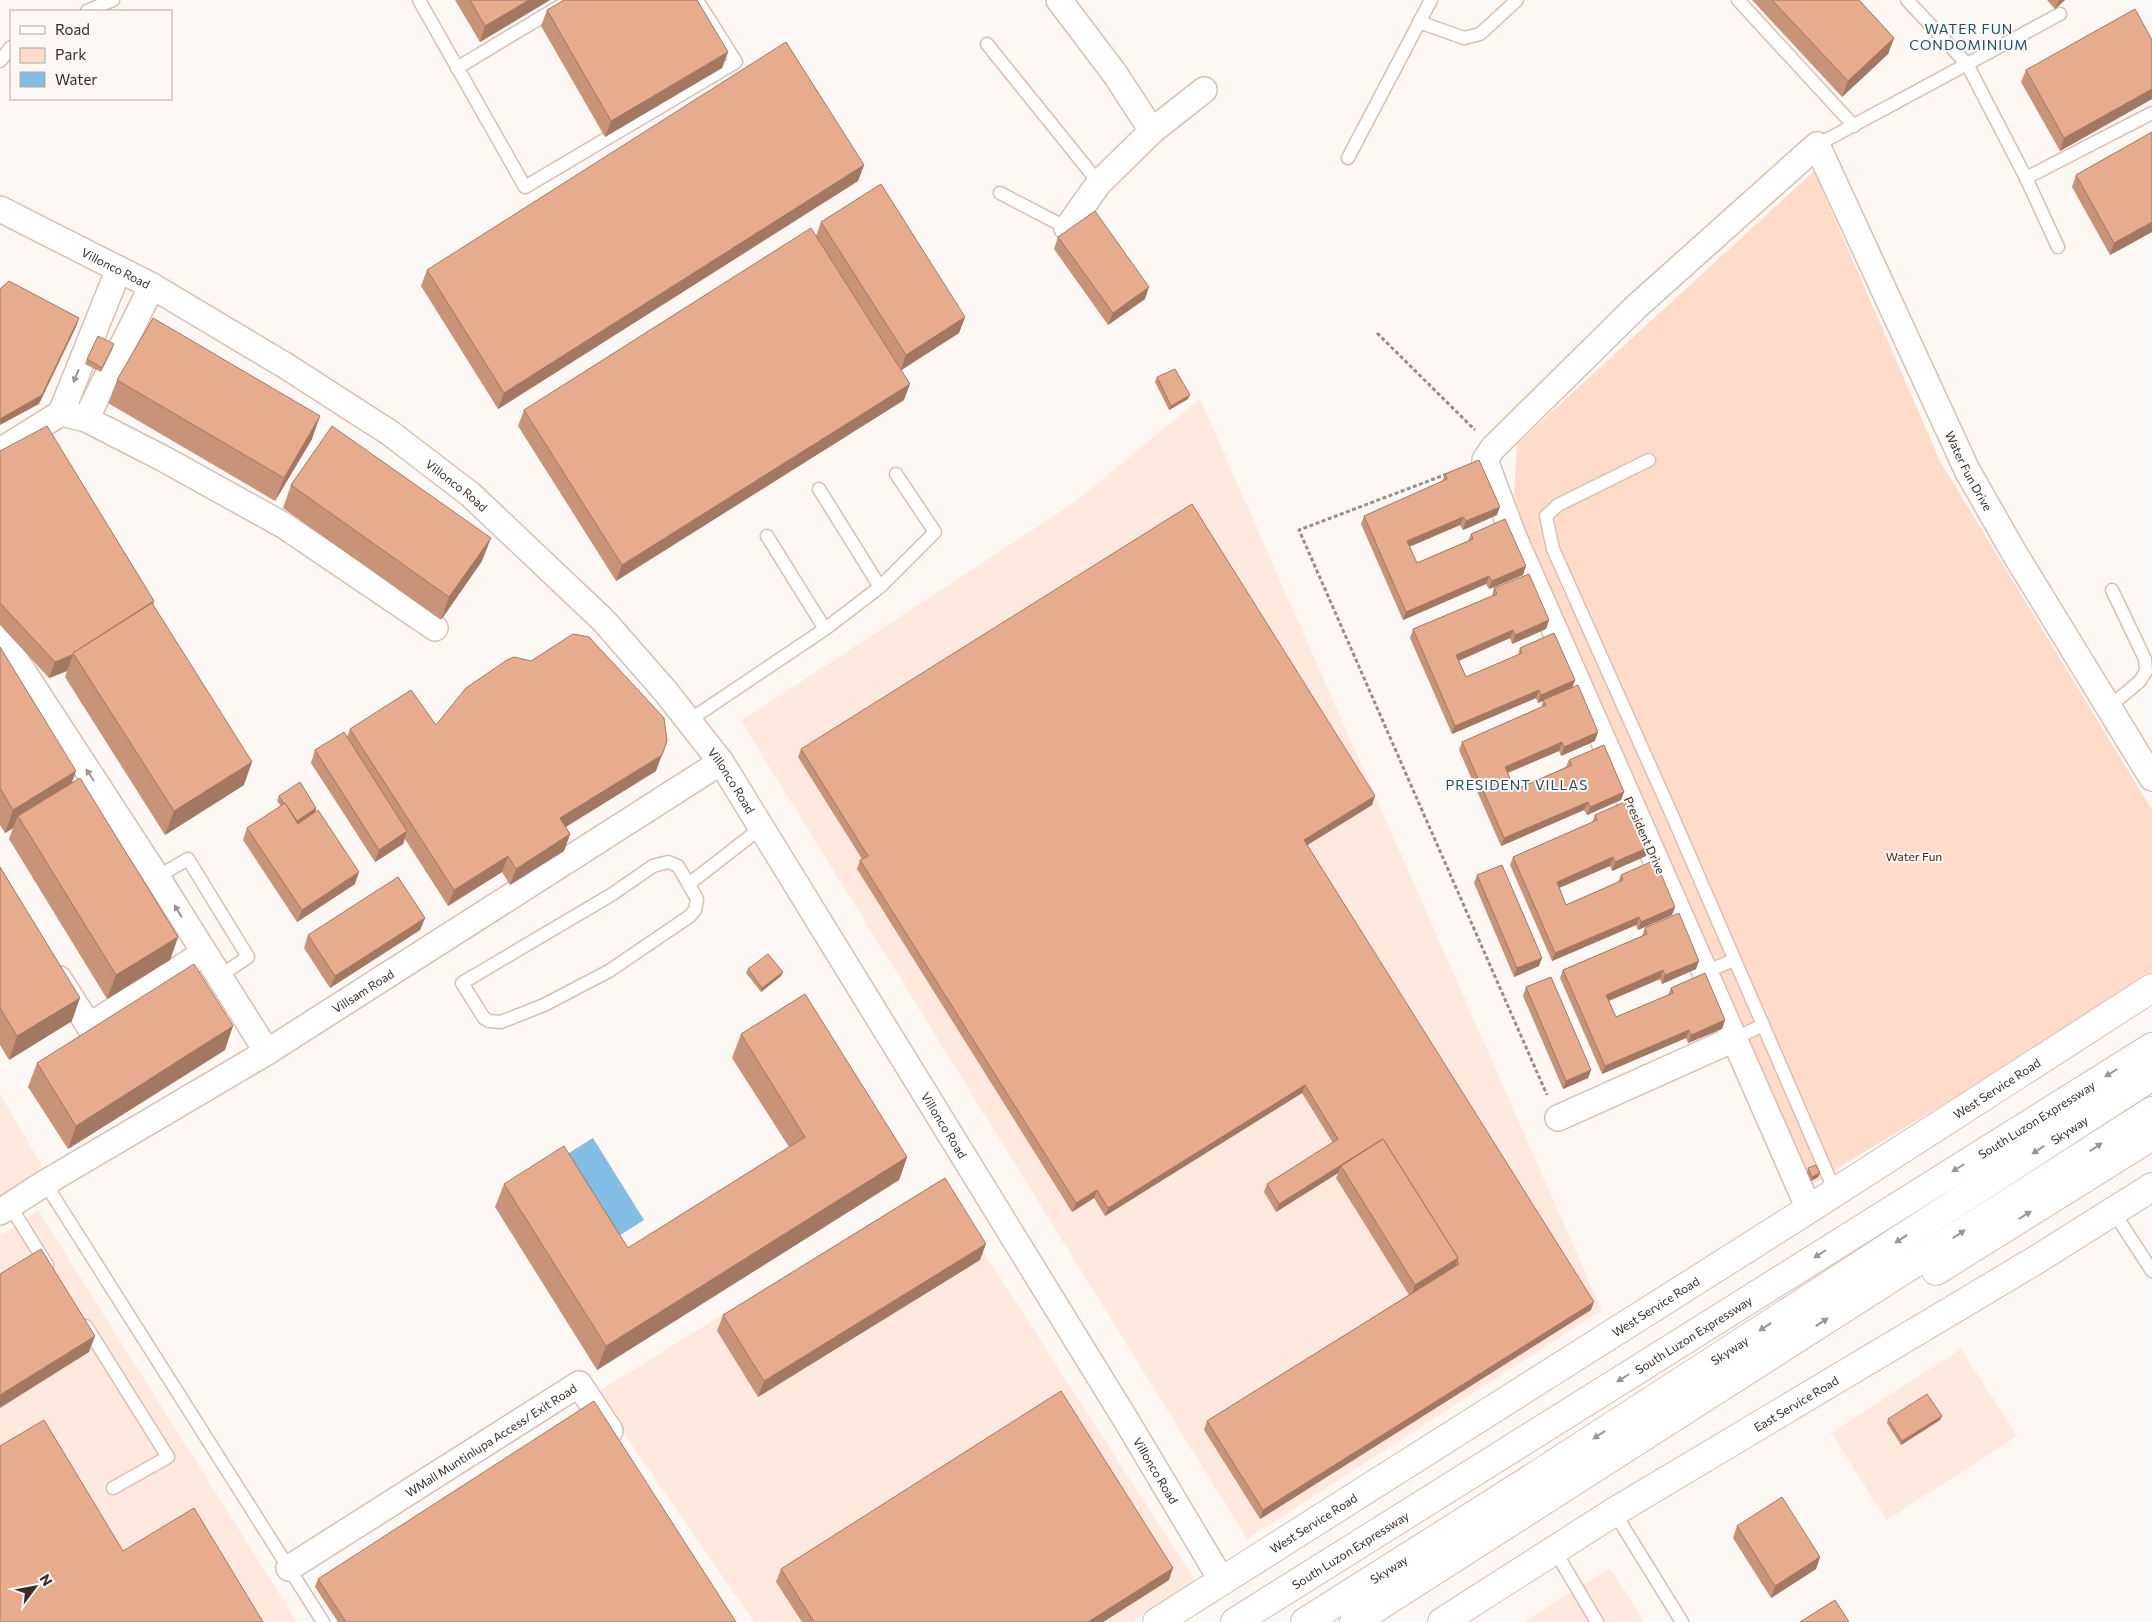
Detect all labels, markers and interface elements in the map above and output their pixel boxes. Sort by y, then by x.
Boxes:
legend [10,10,172,100]
text: Road [55,20,90,38]
district label: WATER FUN CONDOMINIUM [1909,20,2029,53]
text: Park [55,45,86,63]
text: Water [55,70,97,88]
street label: Villonco Road [79,245,153,291]
one-way arrow [72,369,80,384]
street label: Water Fun Drive [1943,429,1996,513]
street label: Villonco Road [423,456,491,514]
street label: Villonco Road [706,745,758,816]
one-way arrow [86,768,95,781]
district label: PRESIDENT VILLAS [1446,776,1588,793]
street label: President Drive [1622,794,1668,876]
park label: Water Fun [1886,849,1942,863]
one-way arrow [174,905,183,918]
street label: Villsam Road [330,966,396,1016]
street label: West Service Road [1951,1055,2043,1121]
one-way arrow [2104,1068,2117,1077]
street label: South Luzon Expressway [1975,1078,2097,1161]
street label: Villonco Road [919,1089,970,1161]
street label: Skyway [2048,1113,2090,1147]
one-way arrow [2089,1142,2102,1151]
one-way arrow [2031,1146,2044,1155]
one-way arrow [1952,1163,1965,1173]
one-way arrow [2019,1211,2032,1220]
one-way arrow [1952,1229,1965,1239]
one-way arrow [1895,1234,1908,1244]
one-way arrow [1814,1250,1827,1259]
street label: West Service Road [1609,1273,1702,1339]
street label: South Luzon Expressway [1632,1293,1754,1376]
one-way arrow [1815,1317,1828,1326]
one-way arrow [1758,1322,1772,1332]
street label: Skyway [1708,1333,1751,1367]
one-way arrow [1617,1373,1630,1382]
street label: East Service Road [1751,1373,1841,1434]
street label: WMall Muntinlupa Access/ Exit Road [403,1380,579,1499]
one-way arrow [1593,1430,1606,1439]
street label: Villonco Road [1131,1435,1181,1506]
street label: West Service Road [1267,1490,1360,1556]
street label: South Luzon Expressway [1289,1508,1411,1592]
street label: Skyway [1367,1552,1410,1586]
north arrow [10,1562,60,1612]
text: N [36,1571,56,1589]

